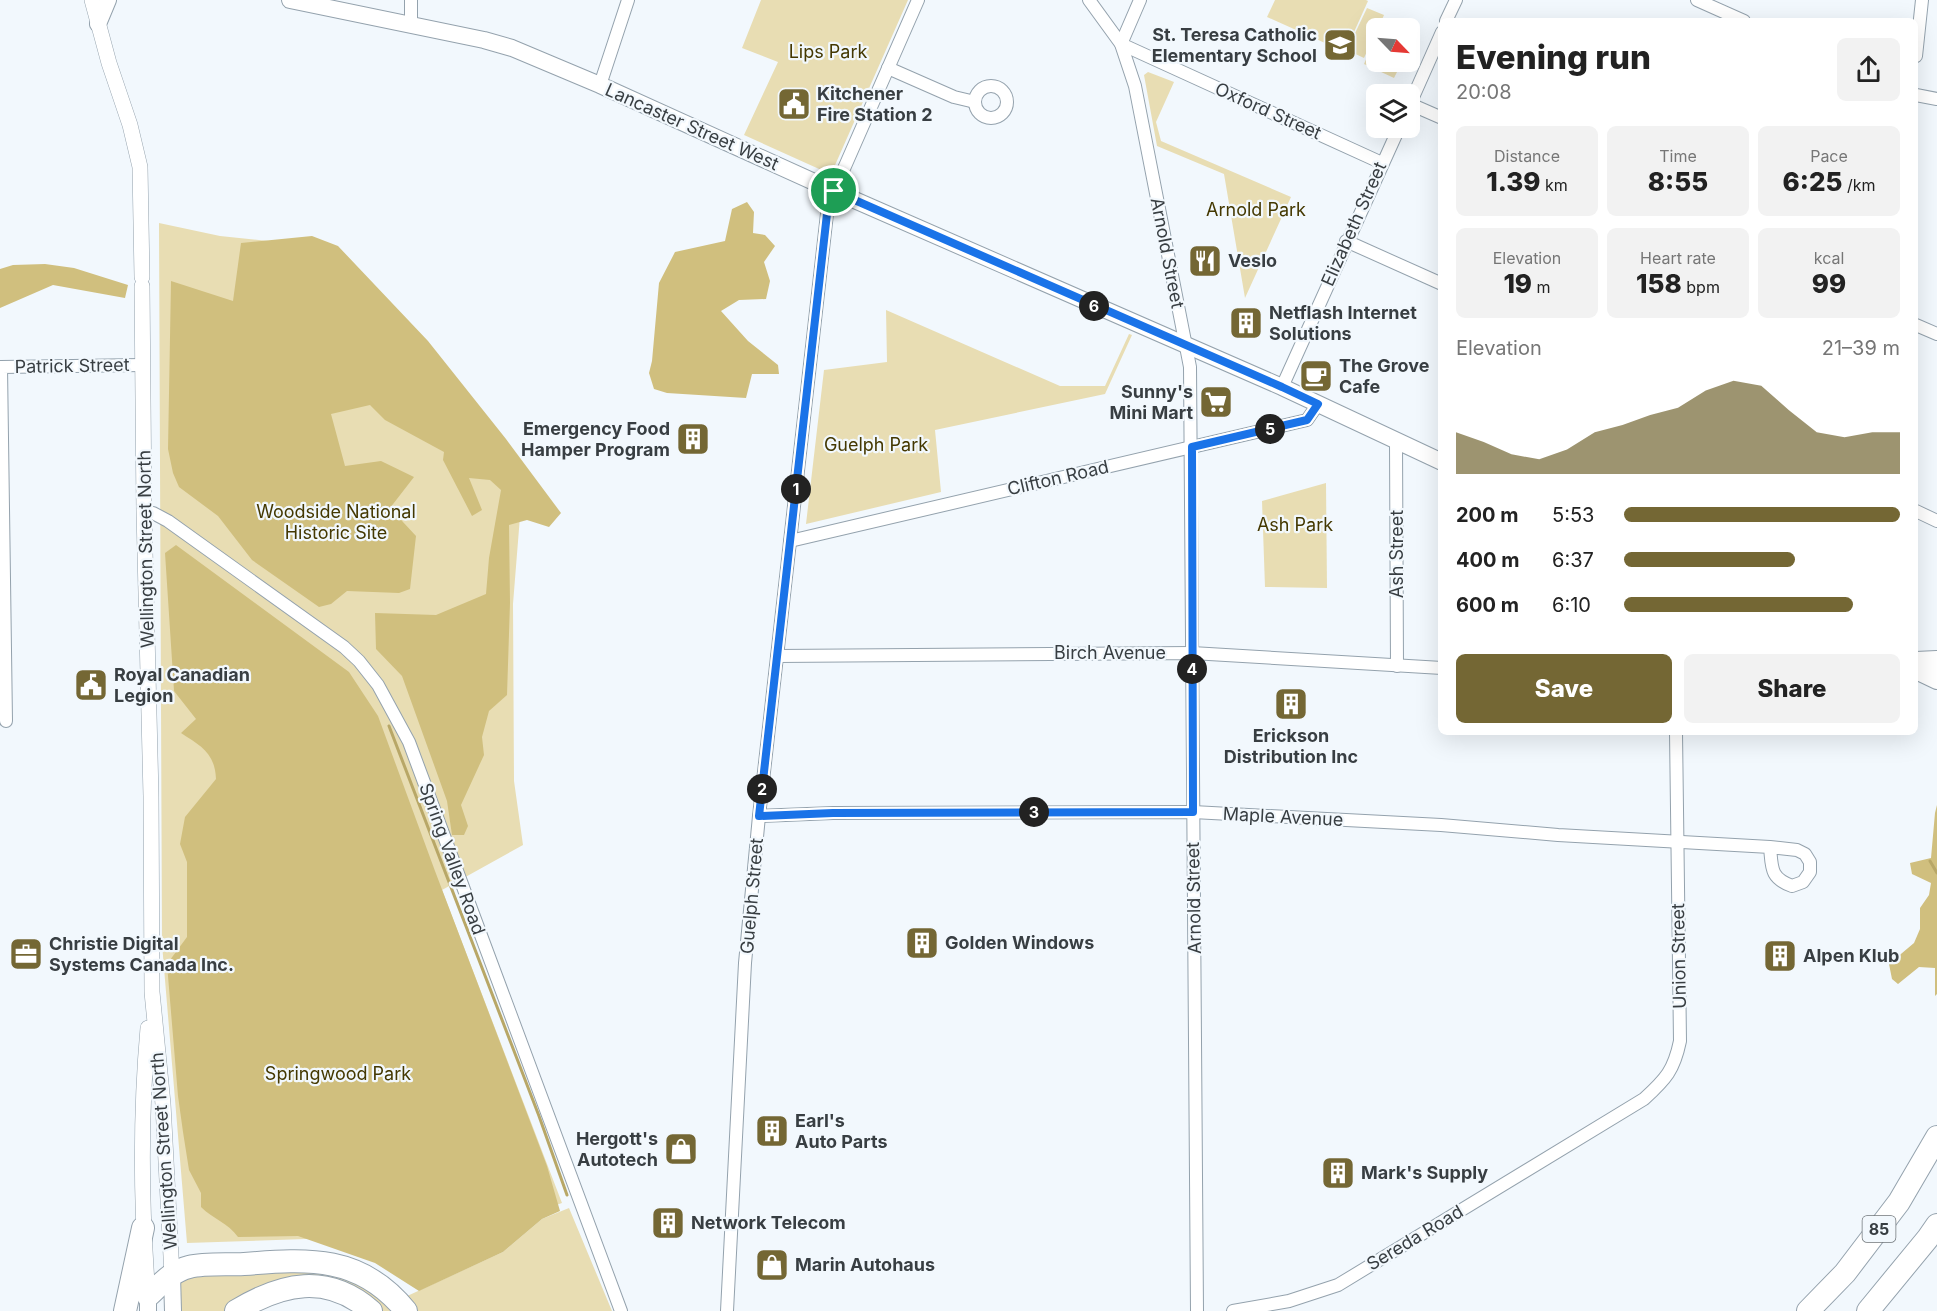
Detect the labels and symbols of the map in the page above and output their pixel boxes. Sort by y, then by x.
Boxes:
north arrow [1366,18,1420,72]
place label: St. Teresa Catholic Elementary School [1152,24,1317,66]
school or university icon: St. Teresa Catholic Elementary School [1322,27,1358,63]
park label: Lips Park [789,41,867,62]
street label: Oxford Street [1212,78,1325,143]
street label: Lancaster Street West [602,79,782,174]
place label: Kitchener Fire Station 2 [817,83,933,125]
public building icon: Kitchener Fire Station 2 [776,86,812,122]
street label: Elizabeth Street [1317,158,1390,289]
pin [808,165,859,216]
street label: Arnold Street [1146,196,1189,310]
park label: Arnold Park [1206,199,1306,220]
restaurant icon: Veslo [1187,243,1223,279]
place label: Veslo [1228,250,1277,271]
pin: 6 [1079,291,1109,321]
place label: Netflash Internet Solutions [1269,302,1417,344]
building icon: Netflash Internet Solutions [1228,305,1264,341]
street label: Patrick Street [14,354,130,377]
place label: The Grove Cafe [1339,355,1430,397]
cafe icon: The Grove Cafe [1298,358,1334,394]
place label: Sunny's Mini Mart [1110,381,1193,423]
supermarket icon: Sunny's Mini Mart [1198,384,1234,420]
pin: 5 [1255,414,1285,444]
place label: Emergency Food Hamper Program [521,418,670,460]
building icon: Emergency Food Hamper Program [675,421,711,457]
park label: Guelph Park [824,434,928,455]
street label: Wellington Street North [133,450,158,648]
street label: Clifton Road [1005,456,1111,499]
pin: 1 [781,474,811,504]
park label: Woodside National Historic Site [256,501,416,543]
street label: Ash Street [1386,510,1407,598]
park label: Ash Park [1257,514,1333,535]
street label: Birch Avenue [1054,642,1166,663]
pin: 4 [1177,654,1207,684]
place label: Royal Canadian Legion [114,664,250,706]
public building icon: Royal Canadian Legion [73,667,109,703]
building icon: Erickson Distribution Inc [1273,686,1309,722]
place label: Erickson Distribution Inc [1224,725,1358,767]
pin: 2 [747,774,777,804]
street label: Spring Valley Road [415,780,490,938]
pin: 3 [1019,797,1049,827]
street label: Maple Avenue [1222,803,1344,830]
street label: Guelph Street [736,837,767,955]
street label: Arnold Street [1182,842,1205,954]
street label: Union Street [1667,903,1690,1009]
building icon: Golden Windows [904,925,940,961]
place label: Golden Windows [945,932,1094,953]
place label: Christie Digital Systems Canada Inc. [49,933,234,975]
office icon: Christie Digital Systems Canada Inc. [8,936,44,972]
building icon: Alpen Klub [1762,938,1798,974]
place label: Alpen Klub [1803,945,1899,966]
street label: Wellington Street North [146,1052,181,1251]
park label: Springwood Park [265,1063,411,1084]
place label: Earl's Auto Parts [795,1110,887,1152]
building icon: Earl's Auto Parts [754,1113,790,1149]
place label: Hergott's Autotech [576,1128,658,1170]
shop icon: Hergott's Autotech [663,1131,699,1167]
building icon: Mark's Supply [1320,1155,1356,1191]
place label: Mark's Supply [1361,1162,1488,1183]
street label: Sereda Road [1363,1201,1467,1275]
building icon: Network Telecom [650,1205,686,1241]
place label: Network Telecom [691,1212,846,1233]
road number: 85 [1862,1216,1896,1242]
shop icon: Marin Autohaus [754,1247,790,1283]
place label: Marin Autohaus [795,1254,935,1275]

